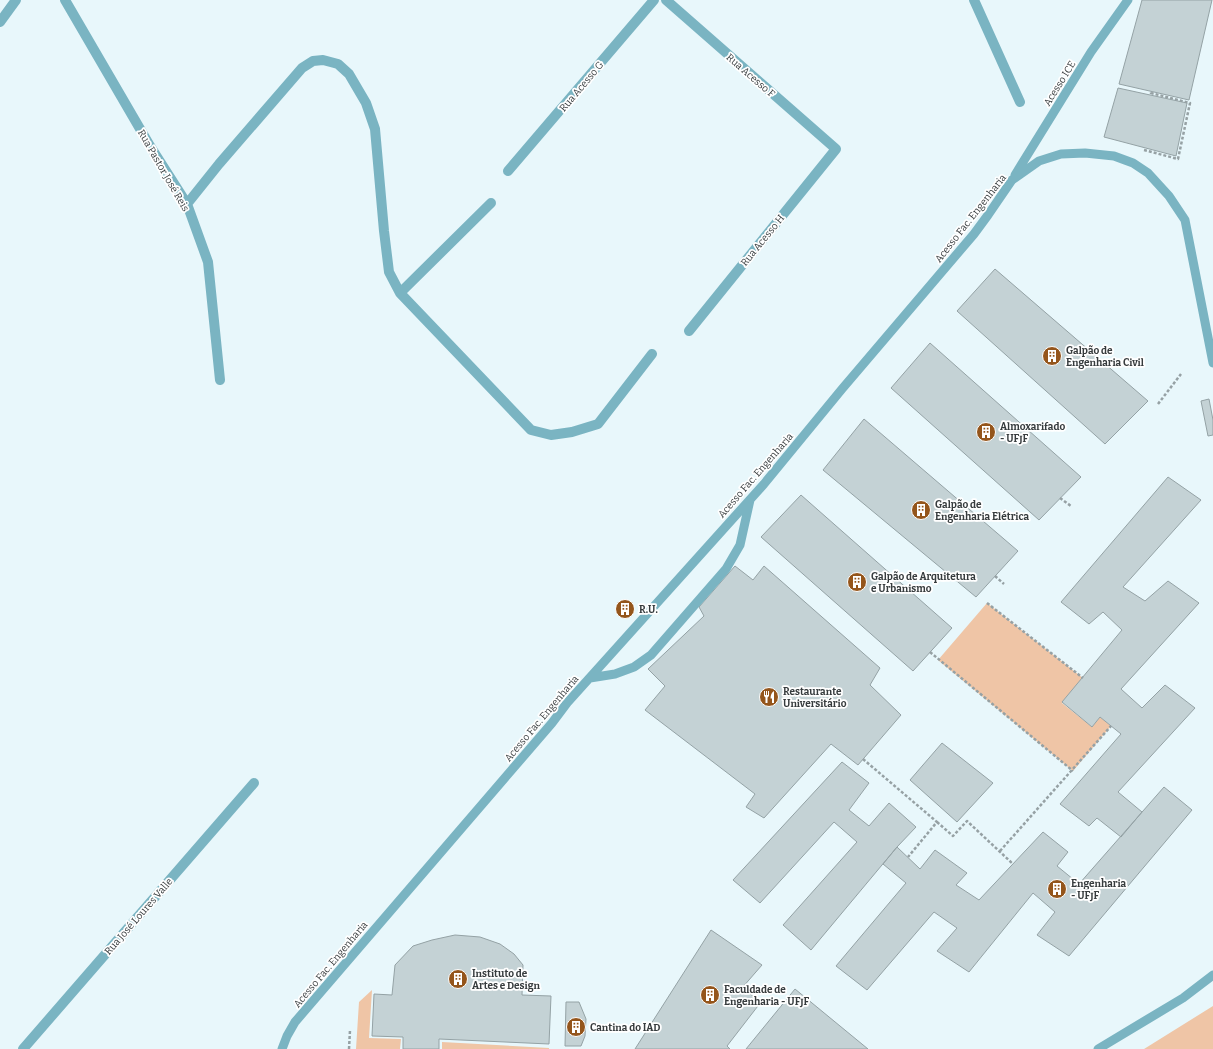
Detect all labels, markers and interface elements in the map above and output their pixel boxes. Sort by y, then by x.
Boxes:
street label: Rua Acesso F [724,51,777,100]
street label: Rua Acesso G [557,59,607,114]
street label: Acesso ICE [1041,59,1078,108]
street label: Rua Pastor José Reis [135,127,192,214]
street label: Acesso Fac. Engenharia [933,172,1009,265]
street label: Rua Acesso H [738,212,787,269]
building icon: Galpão de Engenharia Civil [1041,345,1063,367]
place label: Galpão de Engenharia Civil [1066,345,1144,369]
building icon: Almoxarifado - UFJF [975,421,997,443]
place label: Almoxarifado - UFJF [1000,421,1065,445]
street label: Acesso Fac. Engenharia [716,430,796,521]
building icon: Galpão de Engenharia Elétrica [910,499,932,521]
place label: Galpão de Engenharia Elétrica [935,499,1029,523]
building icon: Galpão de Arquitetura e Urbanismo [846,571,868,593]
place label: Galpão de Arquitetura e Urbanismo [871,571,976,595]
building icon: R.U. [614,598,636,620]
place label: R.U. [639,604,658,616]
street label: Acesso Fac. Engenharia [502,673,582,764]
restaurant icon: Restaurante Universitário [758,686,780,708]
place label: Restaurante Universitário [783,686,847,710]
street label: Rua José Loures Valle [102,876,175,958]
building icon: Engenharia - UFJF [1046,878,1068,900]
place label: Engenharia - UFJF [1071,878,1127,902]
street label: Acesso Fac. Engenharia [291,919,371,1010]
building icon: Instituto de Artes e Design [447,968,469,990]
place label: Instituto de Artes e Design [472,968,540,992]
building icon: Faculdade de Engenharia - UFJF [699,984,721,1006]
place label: Faculdade de Engenharia - UFJF [724,984,810,1008]
building icon: Cantina do IAD [565,1016,587,1038]
place label: Cantina do IAD [590,1022,660,1034]

